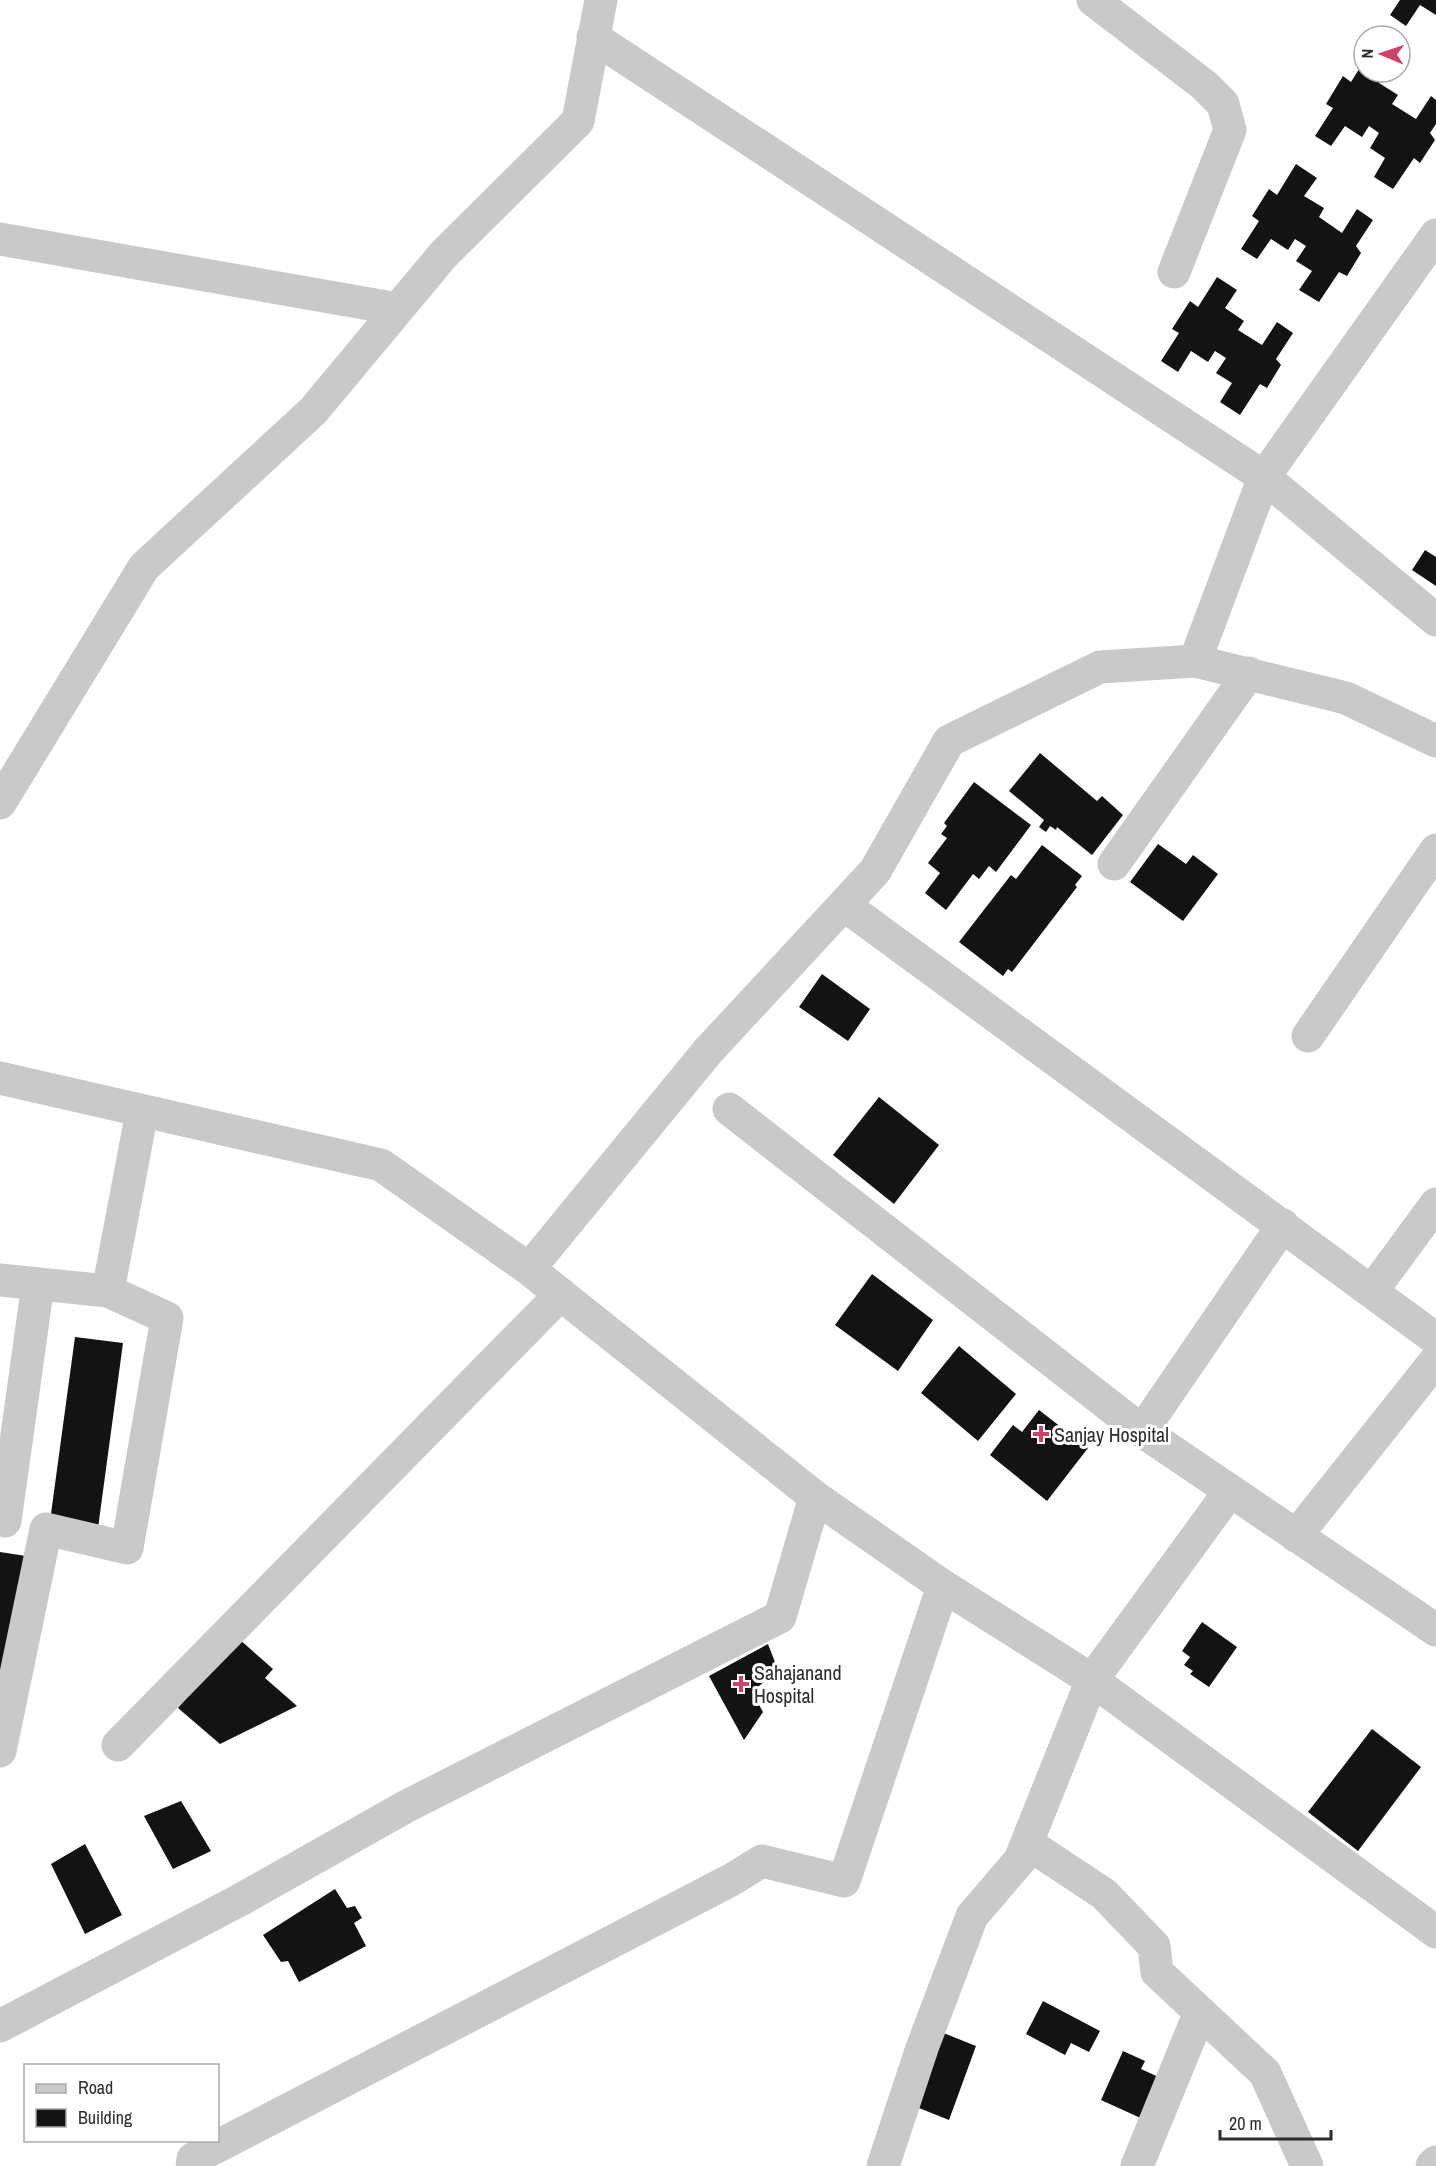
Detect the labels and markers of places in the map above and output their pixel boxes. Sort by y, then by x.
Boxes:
place label: Sanjay Hospital [1054,1421,1169,1448]
marker: Sanjay Hospital [1032,1425,1050,1443]
place label: Sahajanand Hospital [754,1659,842,1709]
marker: Sahajanand Hospital [732,1675,750,1693]

